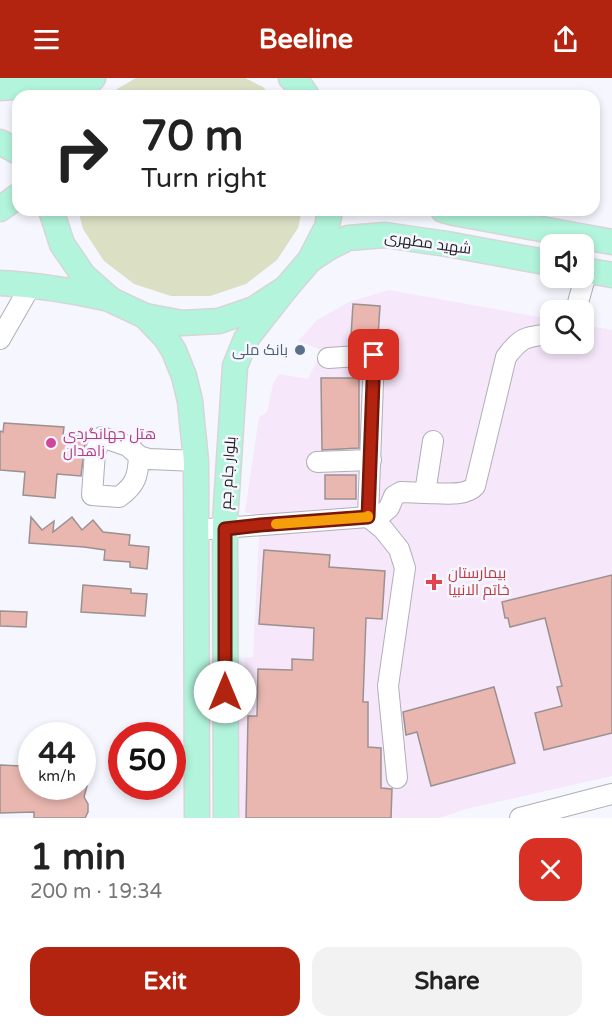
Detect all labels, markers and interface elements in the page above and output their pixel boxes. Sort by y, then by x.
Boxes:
icon: menu [30,23,63,56]
text: Beeline [259,23,353,56]
icon: share [549,23,582,56]
text: 70 m [141,111,243,162]
icon: right [42,114,120,192]
text: Turn right [141,162,267,195]
street label: شهید مطهری [383,228,473,259]
map controls [540,234,594,354]
button: sound [540,234,594,288]
button: search [540,300,594,354]
pin [348,329,399,380]
icon: arrive [357,338,390,371]
place label: بانک ملی [232,341,288,360]
marker: بانک ملی [293,343,307,357]
place label: هتل جهانگردی زاهدان [63,425,156,461]
marker: هتل جهانگردی زاهدان [44,436,58,450]
street label: بلوار جام جم [216,436,241,510]
place label: بیمارستان خاتم الانبیا [448,564,510,600]
marker: بیمارستان خاتم الانبیا [425,573,443,591]
position arrow [193,660,257,724]
speed limit sign: 50 [108,722,186,800]
text: 44 [38,735,76,772]
text: km/h [38,767,76,785]
text: 1 min [30,836,126,879]
button: close [519,838,582,901]
text: 200 m · 19:34 [30,880,162,904]
button: Exit [30,947,300,1016]
button: Share [312,947,582,1016]

